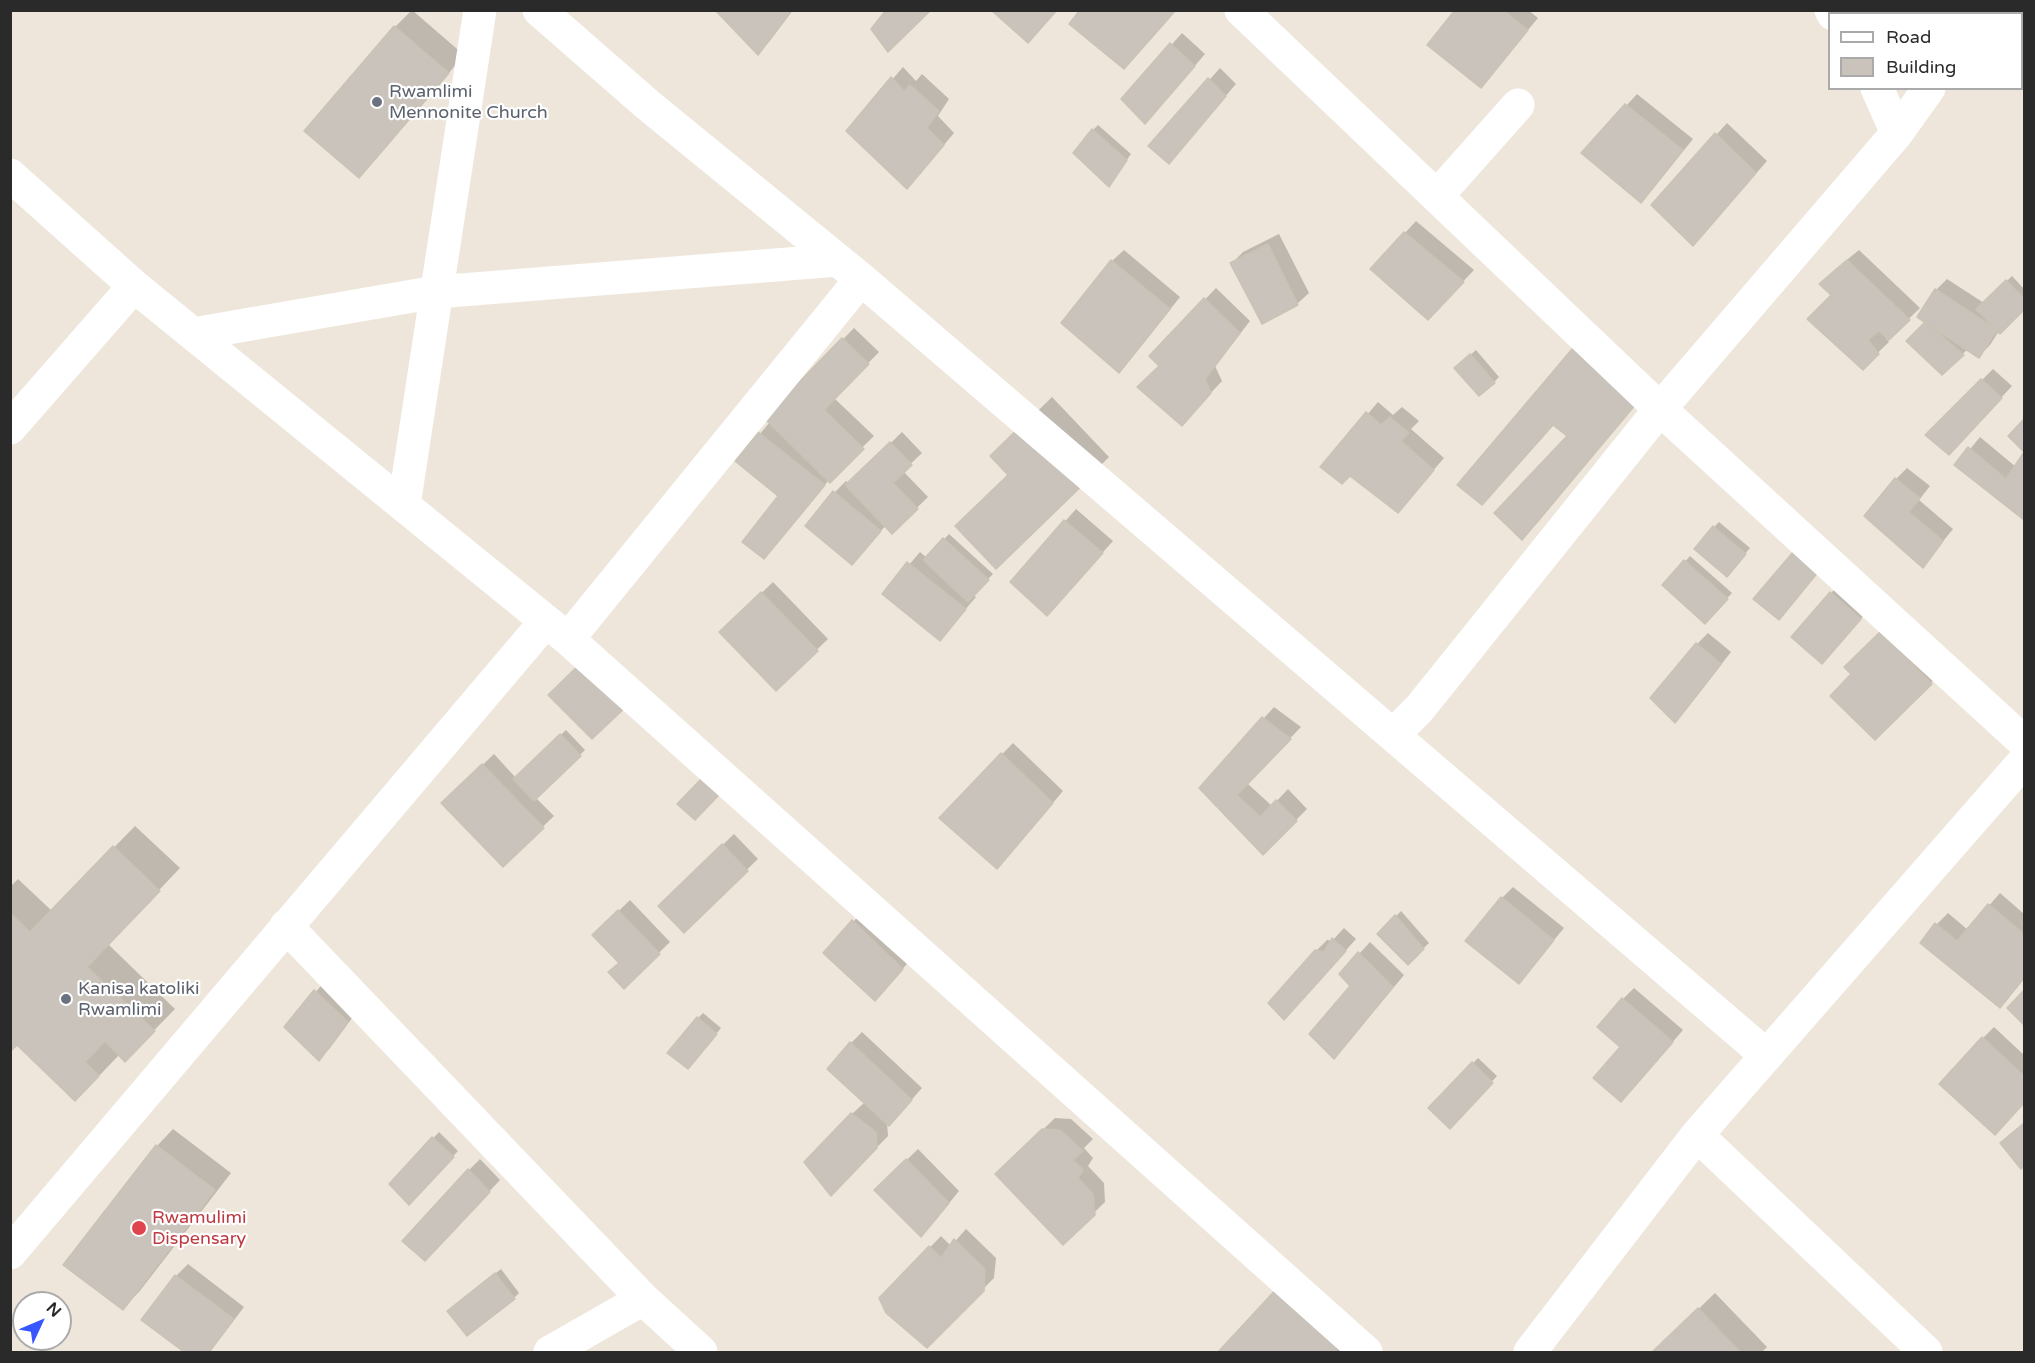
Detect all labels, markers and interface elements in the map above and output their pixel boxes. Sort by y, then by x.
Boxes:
legend [1828,12,2023,90]
text: Road [1886,26,1931,48]
text: Building [1886,56,1956,78]
place label: Rwamlimi Mennonite Church [389,81,548,124]
marker: Rwamlimi Mennonite Church [370,95,384,109]
place label: Kanisa katoliki Rwamlimi [78,978,200,1020]
marker: Kanisa katoliki Rwamlimi [59,992,73,1006]
place label: Rwamulimi Dispensary [152,1207,246,1250]
marker: Rwamulimi Dispensary [130,1219,148,1237]
north arrow [12,1291,72,1351]
text: N [42,1298,65,1321]

